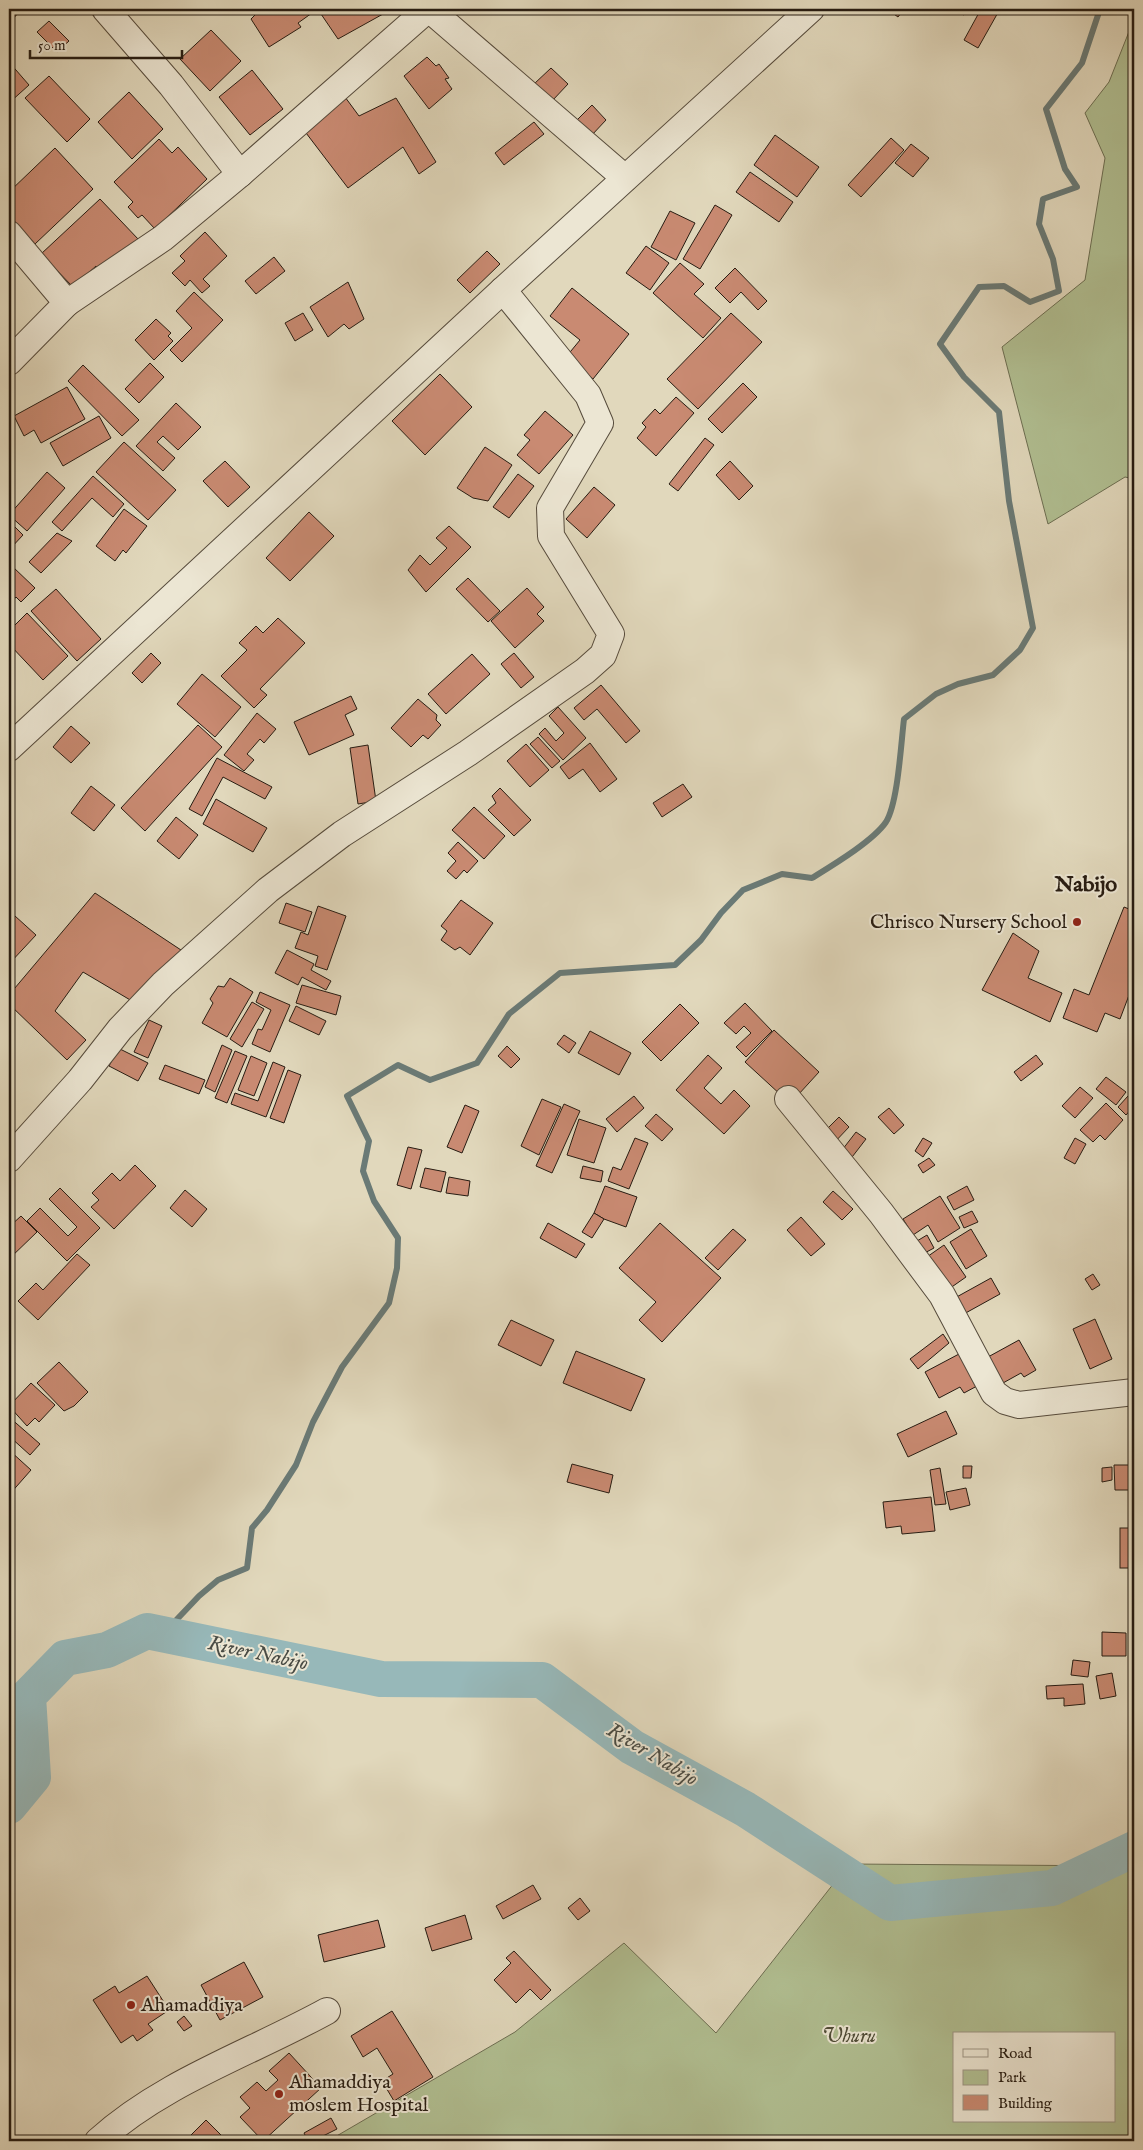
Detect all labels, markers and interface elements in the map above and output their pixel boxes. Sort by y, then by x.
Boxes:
scale bar [30,28,182,60]
text: 50 m [38,36,66,55]
district label: Nabijo [1054,871,1117,899]
place label: Chrisco Nursery School [870,910,1068,935]
marker: Chrisco Nursery School [1071,916,1083,928]
water label: River Nabijo [205,1630,311,1678]
water label: River Nabijo [601,1717,703,1793]
place label: Ahamaddiya [140,1993,243,2018]
marker: Ahamaddiya [125,1999,137,2011]
park label: Uhuru [822,2024,876,2049]
legend [953,2032,1116,2122]
text: Road [998,2044,1033,2063]
text: Park [998,2068,1028,2087]
place label: Ahamaddiya moslem Hospital [288,2070,429,2118]
marker: Ahamaddiya moslem Hospital [273,2088,285,2100]
text: Building [998,2094,1053,2113]

